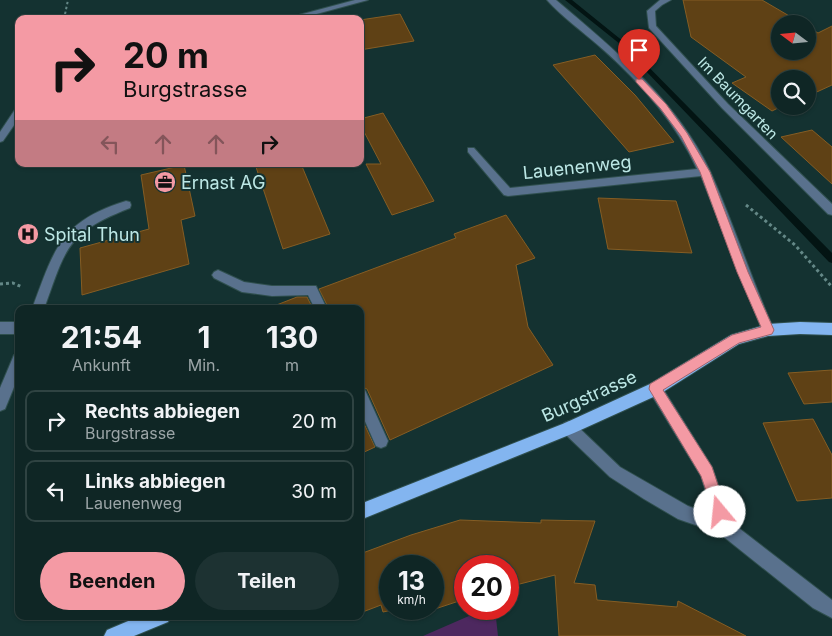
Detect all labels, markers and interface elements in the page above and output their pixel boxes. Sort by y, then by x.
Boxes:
north arrow [771,15,816,60]
map controls [771,15,816,115]
pin [618,29,660,80]
text: 20 m [123,34,209,76]
icon: right [40,35,105,100]
icon: arrive [625,36,653,64]
street label: Im Baumgarten [694,53,782,143]
button: search [771,70,816,115]
text: Burgstrasse [123,76,247,102]
icon: left [96,130,124,158]
icon: ahead [149,130,177,158]
icon: ahead [202,130,230,158]
icon: right [255,130,283,158]
street label: Lauenenweg [522,151,632,183]
office icon: Ernast AG [153,170,177,194]
place label: Ernast AG [181,172,265,193]
hospital icon: Spital Thun [16,222,40,246]
place label: Spital Thun [44,224,140,245]
text: 21:54 [61,319,142,355]
text: 1 [197,319,210,355]
text: 130 [266,319,318,355]
text: Ankunft [72,355,131,375]
text: Min. [188,355,220,375]
text: m [285,355,299,375]
street label: Burgstrasse [538,366,640,426]
text: Rechts abbiegen [85,400,240,423]
icon: right [42,407,70,435]
text: 20 m [291,410,337,433]
text: Burgstrasse [85,423,175,443]
text: Links abbiegen [85,470,226,493]
icon: left [42,477,70,505]
text: 30 m [291,480,337,503]
position arrow [693,485,745,537]
text: Lauenenweg [85,493,182,513]
button: Beenden [40,552,185,610]
button: Teilen [195,552,339,610]
speed limit sign: 20 [454,555,519,620]
text: 13 [398,566,425,596]
text: km/h [397,592,426,607]

